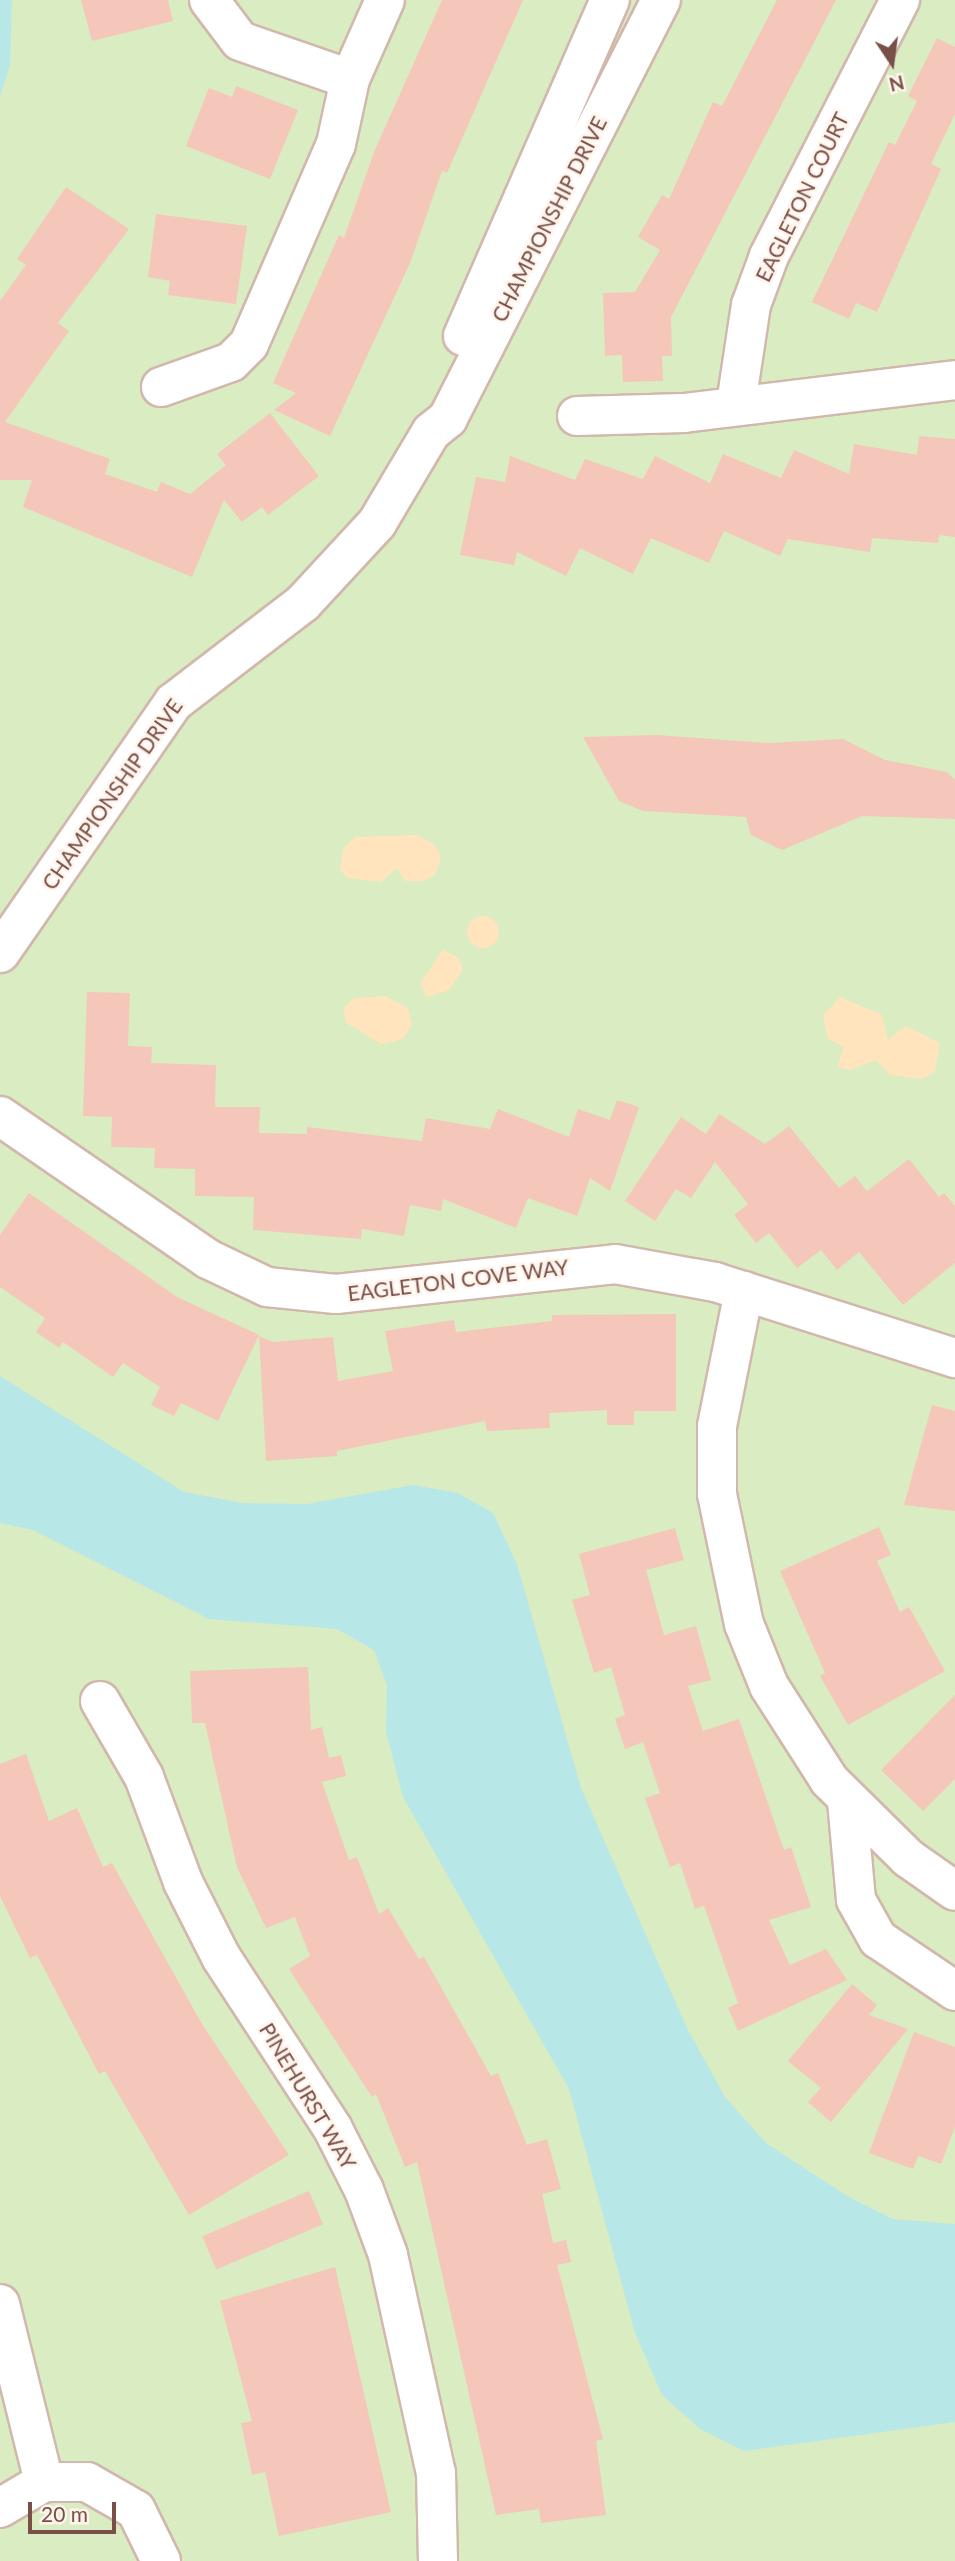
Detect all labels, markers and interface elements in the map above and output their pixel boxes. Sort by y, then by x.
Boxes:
north arrow [857,28,927,98]
text: N [887,71,907,97]
street label: EAGLETON COURT [750,108,854,286]
street label: CHAMPIONSHIP DRIVE [486,112,612,326]
street label: CHAMPIONSHIP DRIVE [36,693,188,895]
street label: EAGLETON COVE WAY [346,1254,570,1306]
street label: PINEHURST WAY [254,2018,362,2174]
scale bar [32,2488,119,2532]
text: 20 m [41,2501,88,2526]

